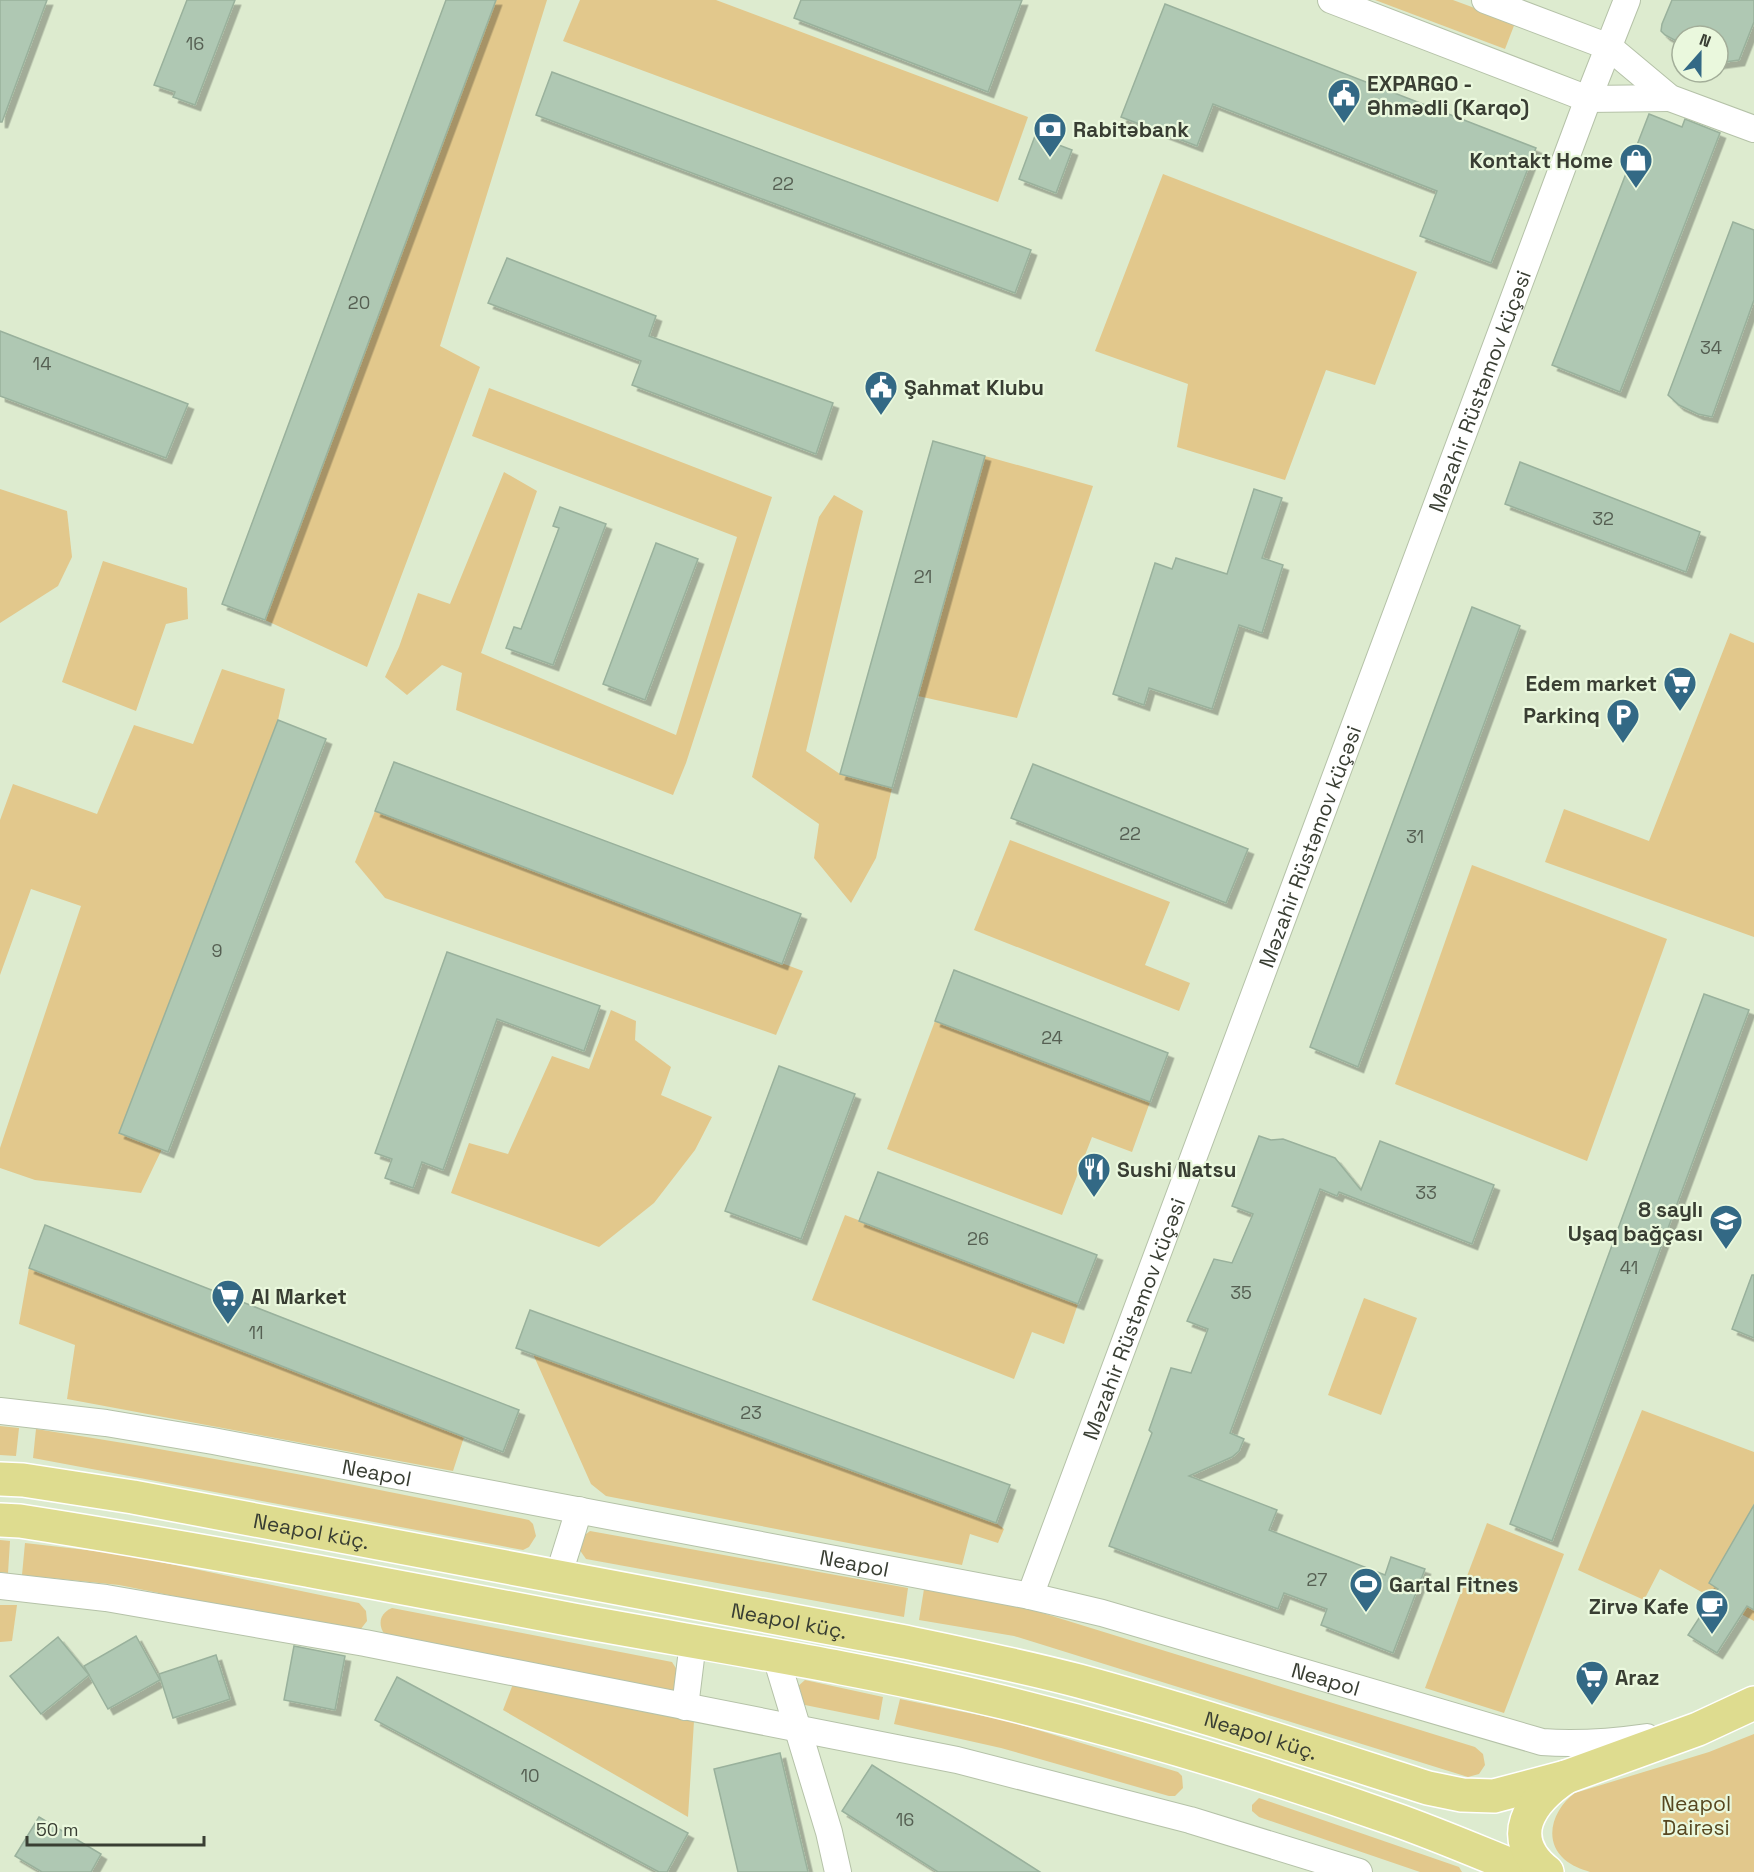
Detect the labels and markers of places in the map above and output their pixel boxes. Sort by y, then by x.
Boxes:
place label: EXPARGO - Əhmədli (Karqo) [1367,70,1529,121]
public building icon: EXPARGO - Əhmədli (Karqo) [1326,77,1362,124]
bank icon: Rabitəbank [1032,111,1068,158]
place label: Rabitəbank [1073,116,1189,143]
shop icon: Kontakt Home [1618,142,1654,189]
place label: Kontakt Home [1470,147,1613,174]
public building icon: Şahmat Klubu [863,369,899,416]
place label: Şahmat Klubu [904,374,1044,401]
supermarket icon: Edem market [1662,665,1698,712]
place label: Edem market [1526,670,1657,697]
parking icon: Parkinq [1605,697,1641,744]
place label: Parkinq [1523,702,1600,729]
restaurant icon: Sushi Natsu [1076,1151,1112,1198]
place label: Sushi Natsu [1117,1156,1237,1183]
place label: 8 saylı Uşaq bağçası [1568,1196,1703,1247]
school or university icon: 8 saylı Uşaq bağçası [1708,1203,1744,1250]
supermarket icon: Al Market [210,1278,246,1325]
place label: Al Market [251,1283,347,1310]
sports icon: Gartal Fitnes [1348,1566,1384,1613]
place label: Gartal Fitnes [1389,1571,1518,1598]
cafe icon: Zirvə Kafe [1694,1588,1730,1635]
place label: Zirvə Kafe [1589,1593,1689,1620]
supermarket icon: Araz [1574,1659,1610,1706]
place label: Araz [1615,1664,1659,1691]

